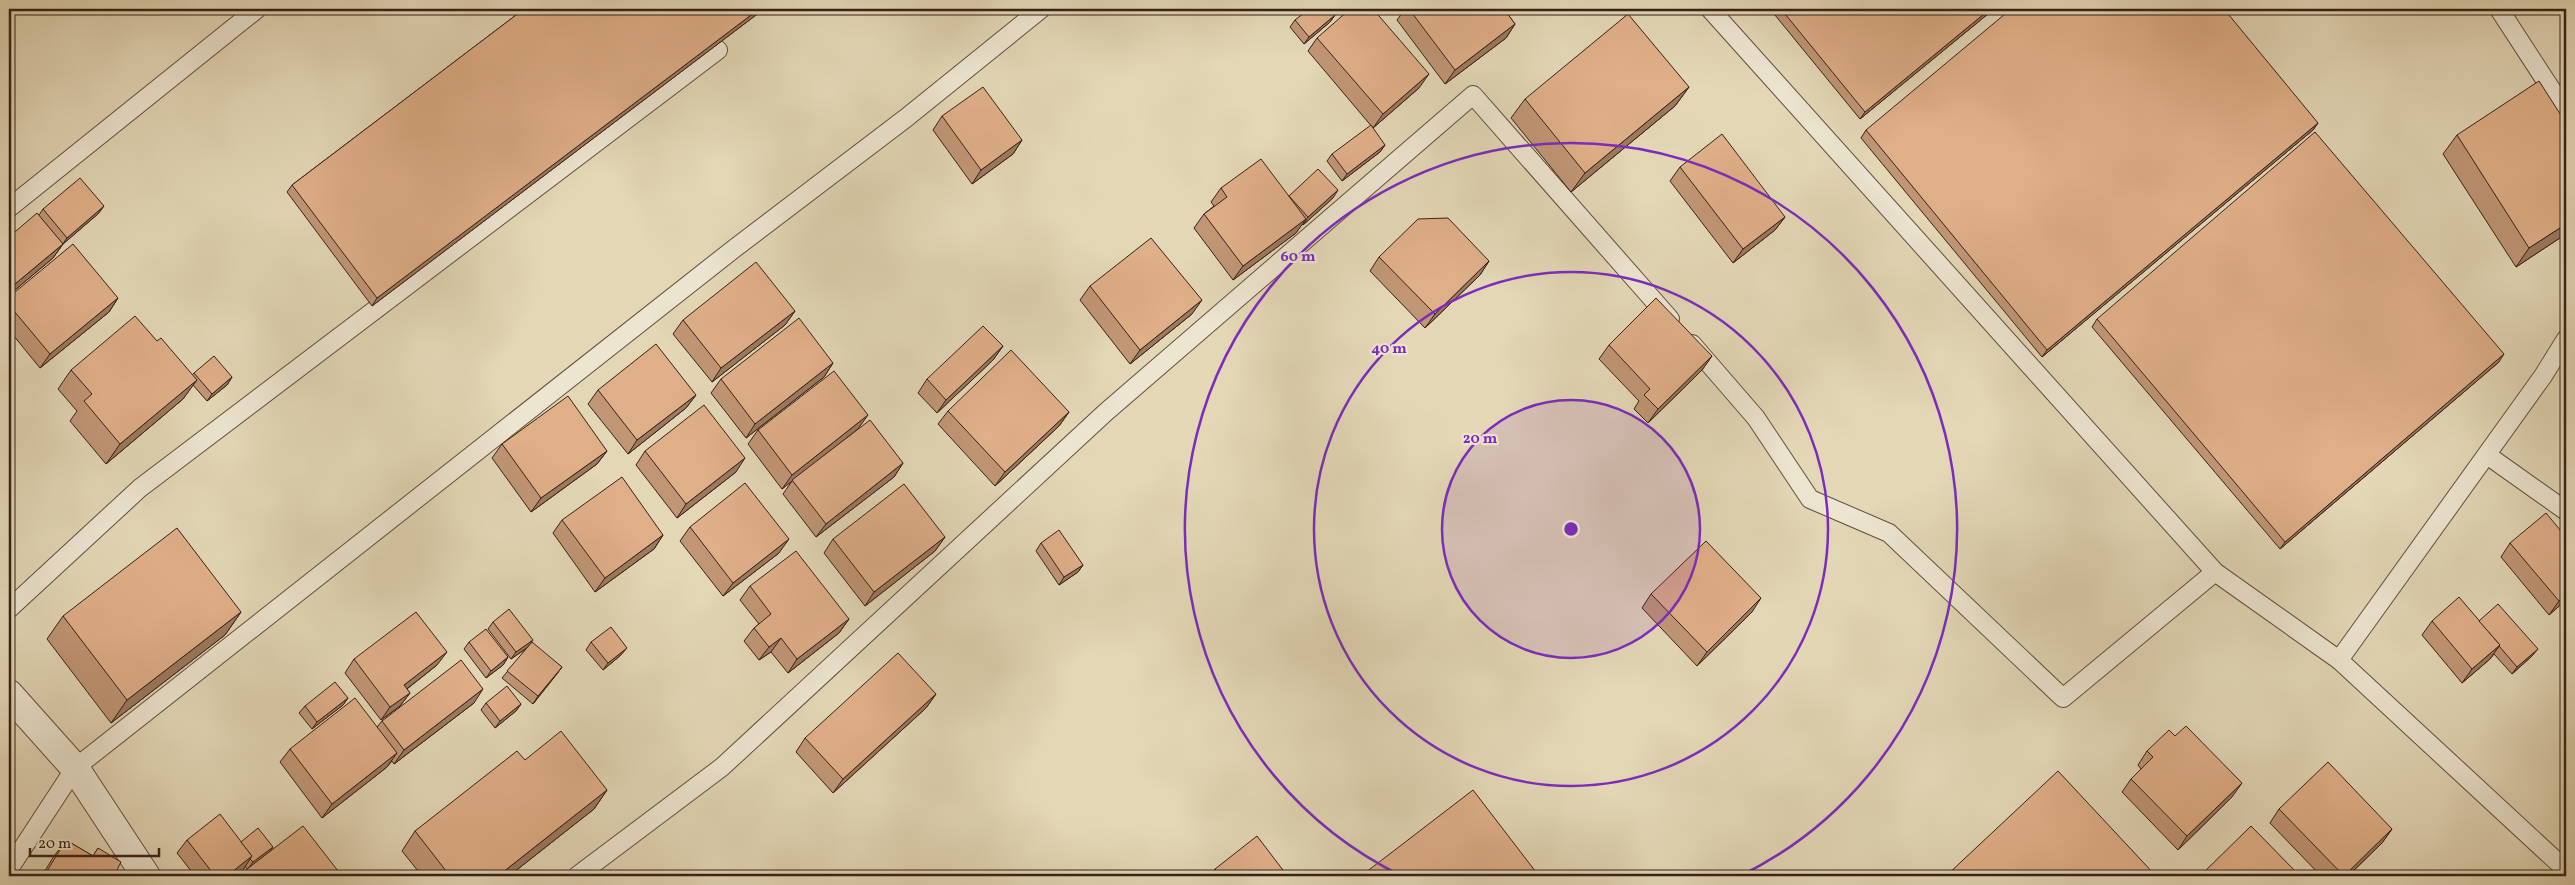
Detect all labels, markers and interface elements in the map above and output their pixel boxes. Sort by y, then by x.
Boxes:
text: 60 m [1281,247,1316,268]
text: 40 m [1371,339,1407,360]
text: 20 m [1463,429,1498,450]
centre of rings [1562,520,1580,538]
scale bar [30,825,159,857]
text: 20 m [38,834,71,855]

